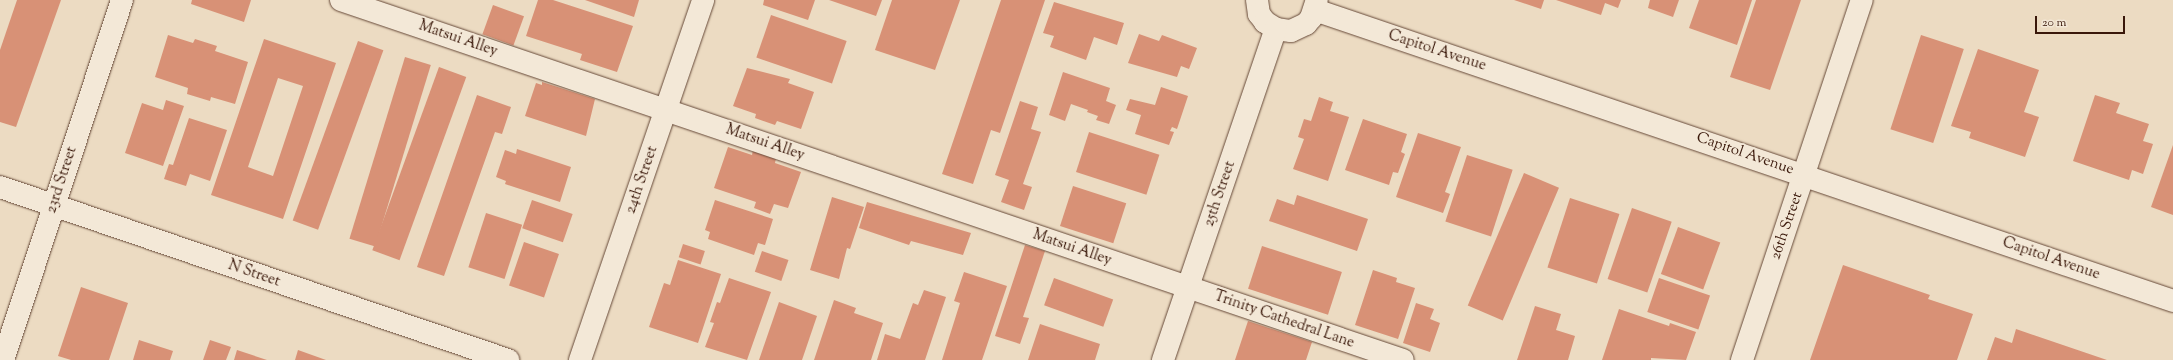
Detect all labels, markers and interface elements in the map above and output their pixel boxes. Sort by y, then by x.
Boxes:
scale bar [2037,8,2127,34]
text: 20 m [2042,14,2066,32]
street label: Matsui Alley [416,17,500,61]
street label: Capitol Avenue [1386,27,1488,75]
street label: Matsui Alley [723,121,807,165]
street label: Capitol Avenue [1694,129,1796,179]
street label: 23rd Street [43,144,81,216]
street label: 24th Street [622,144,662,216]
street label: 25th Street [1200,159,1240,229]
street label: 26th Street [1767,190,1807,262]
street label: Matsui Alley [1030,226,1114,270]
street label: Capitol Avenue [2000,234,2102,284]
street label: N Street [226,257,282,291]
street label: Trinity Cathedral Lane [1211,288,1357,352]

